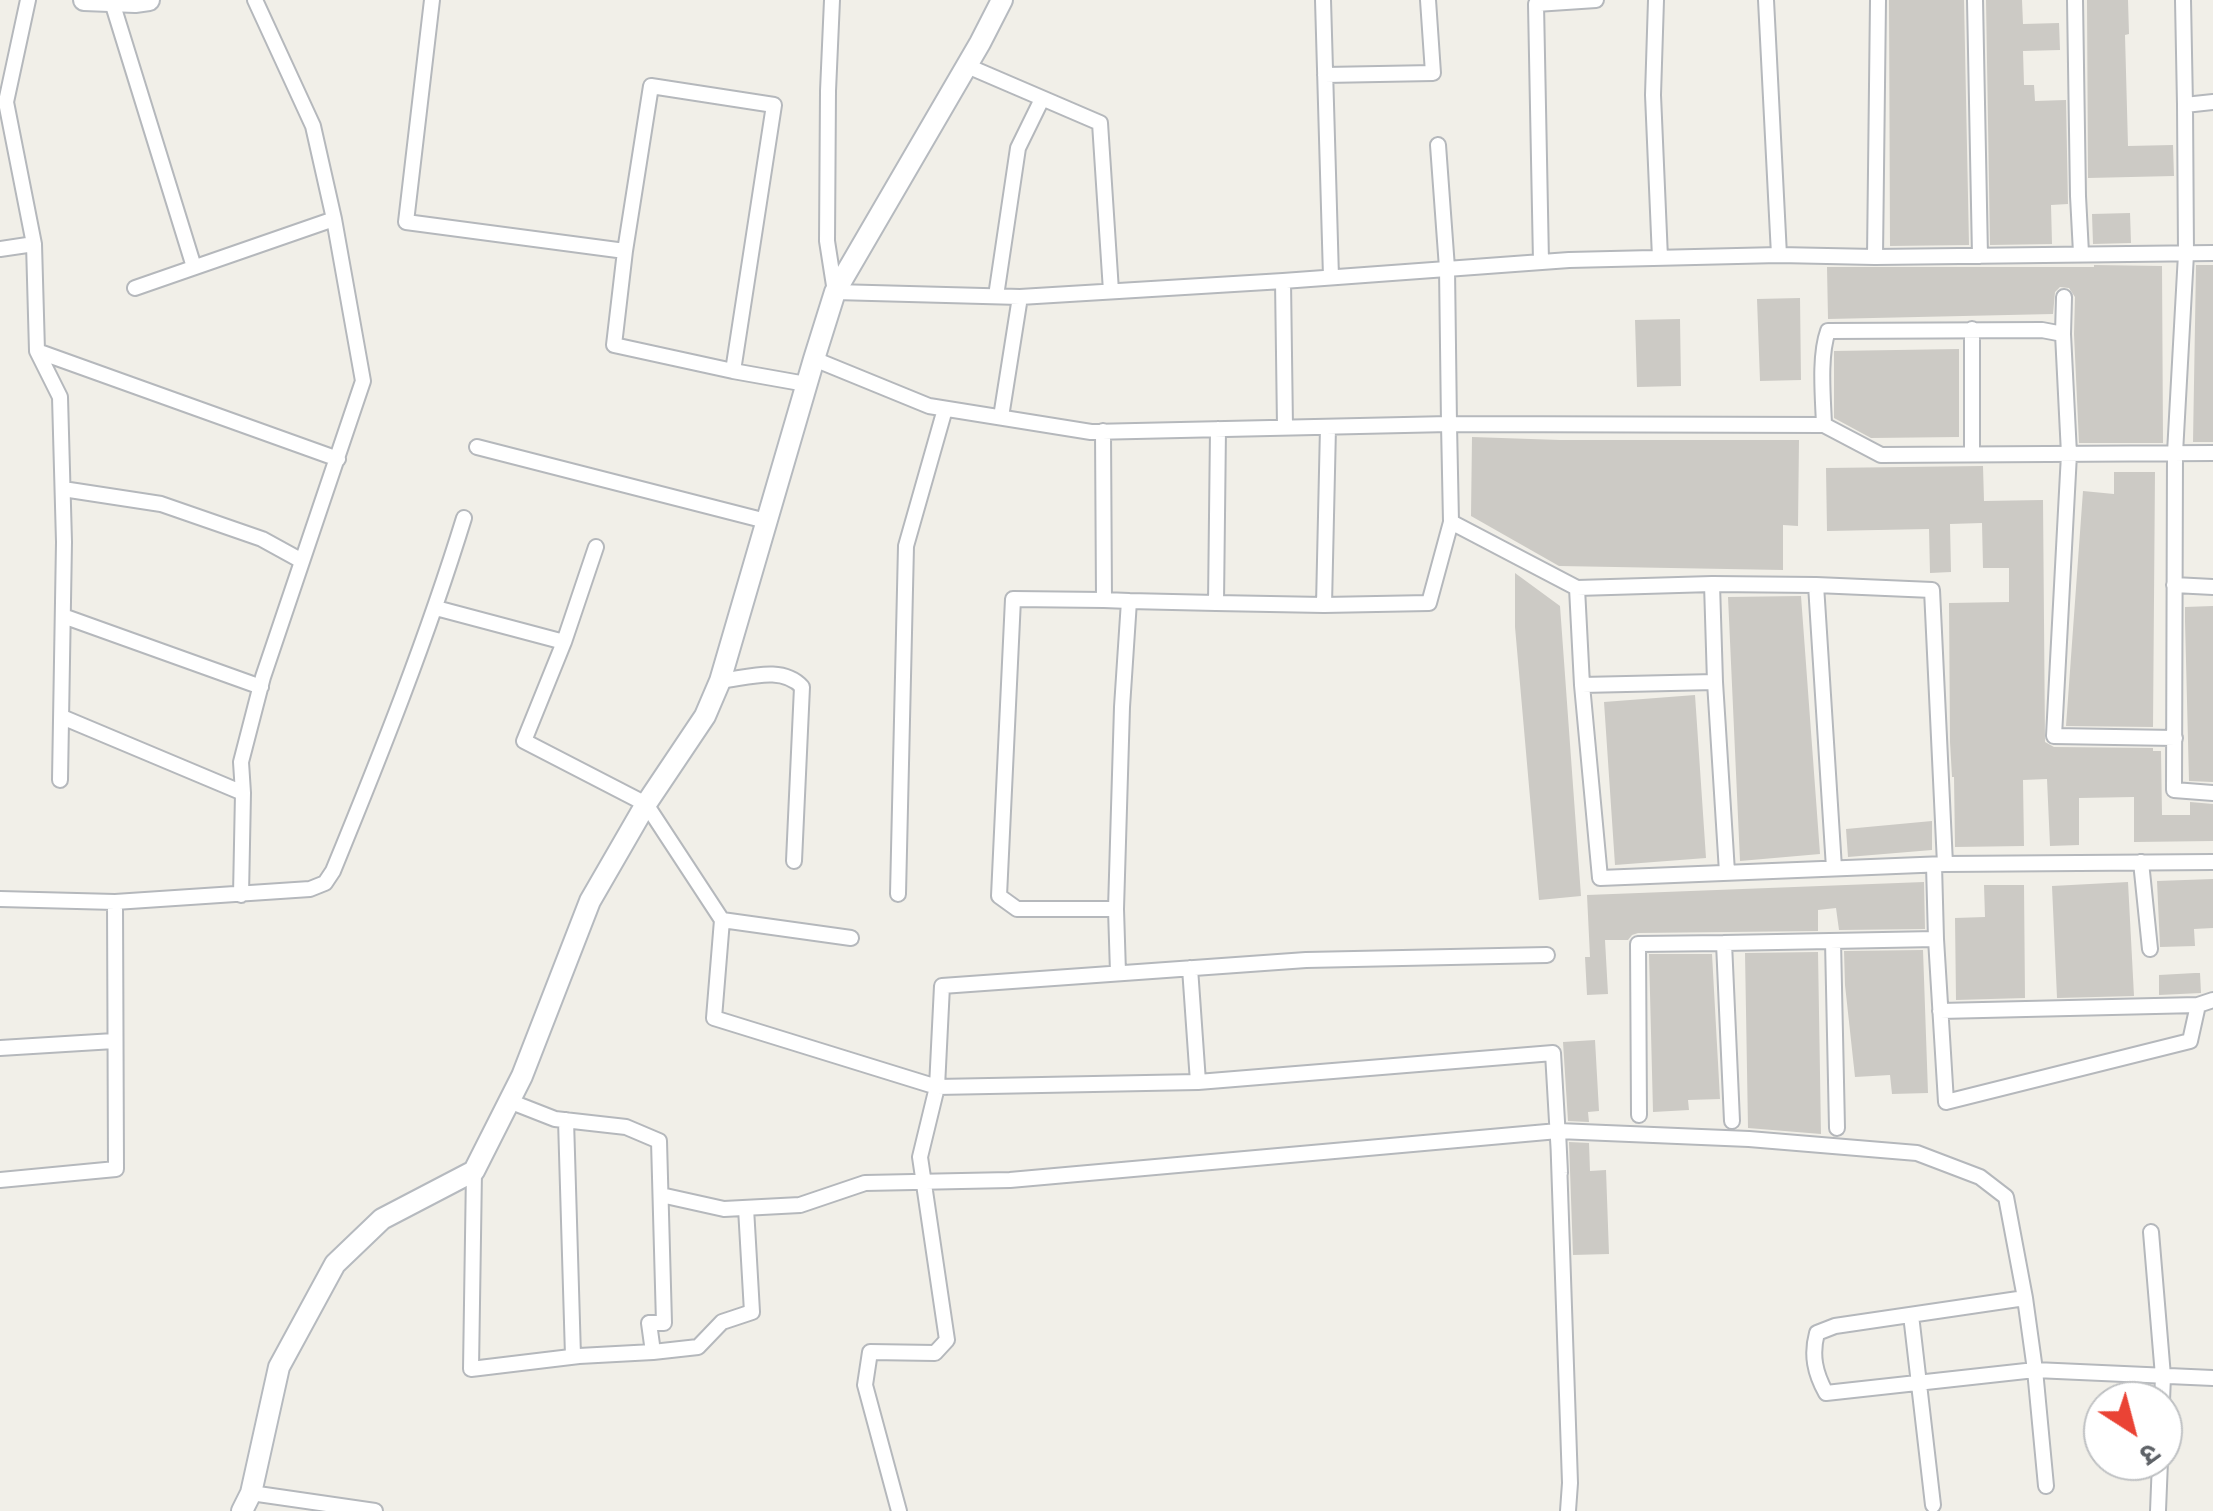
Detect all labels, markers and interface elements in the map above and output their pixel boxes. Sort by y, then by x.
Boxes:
north arrow [2083,1381,2183,1481]
text: उ [2132,1434,2167,1474]

